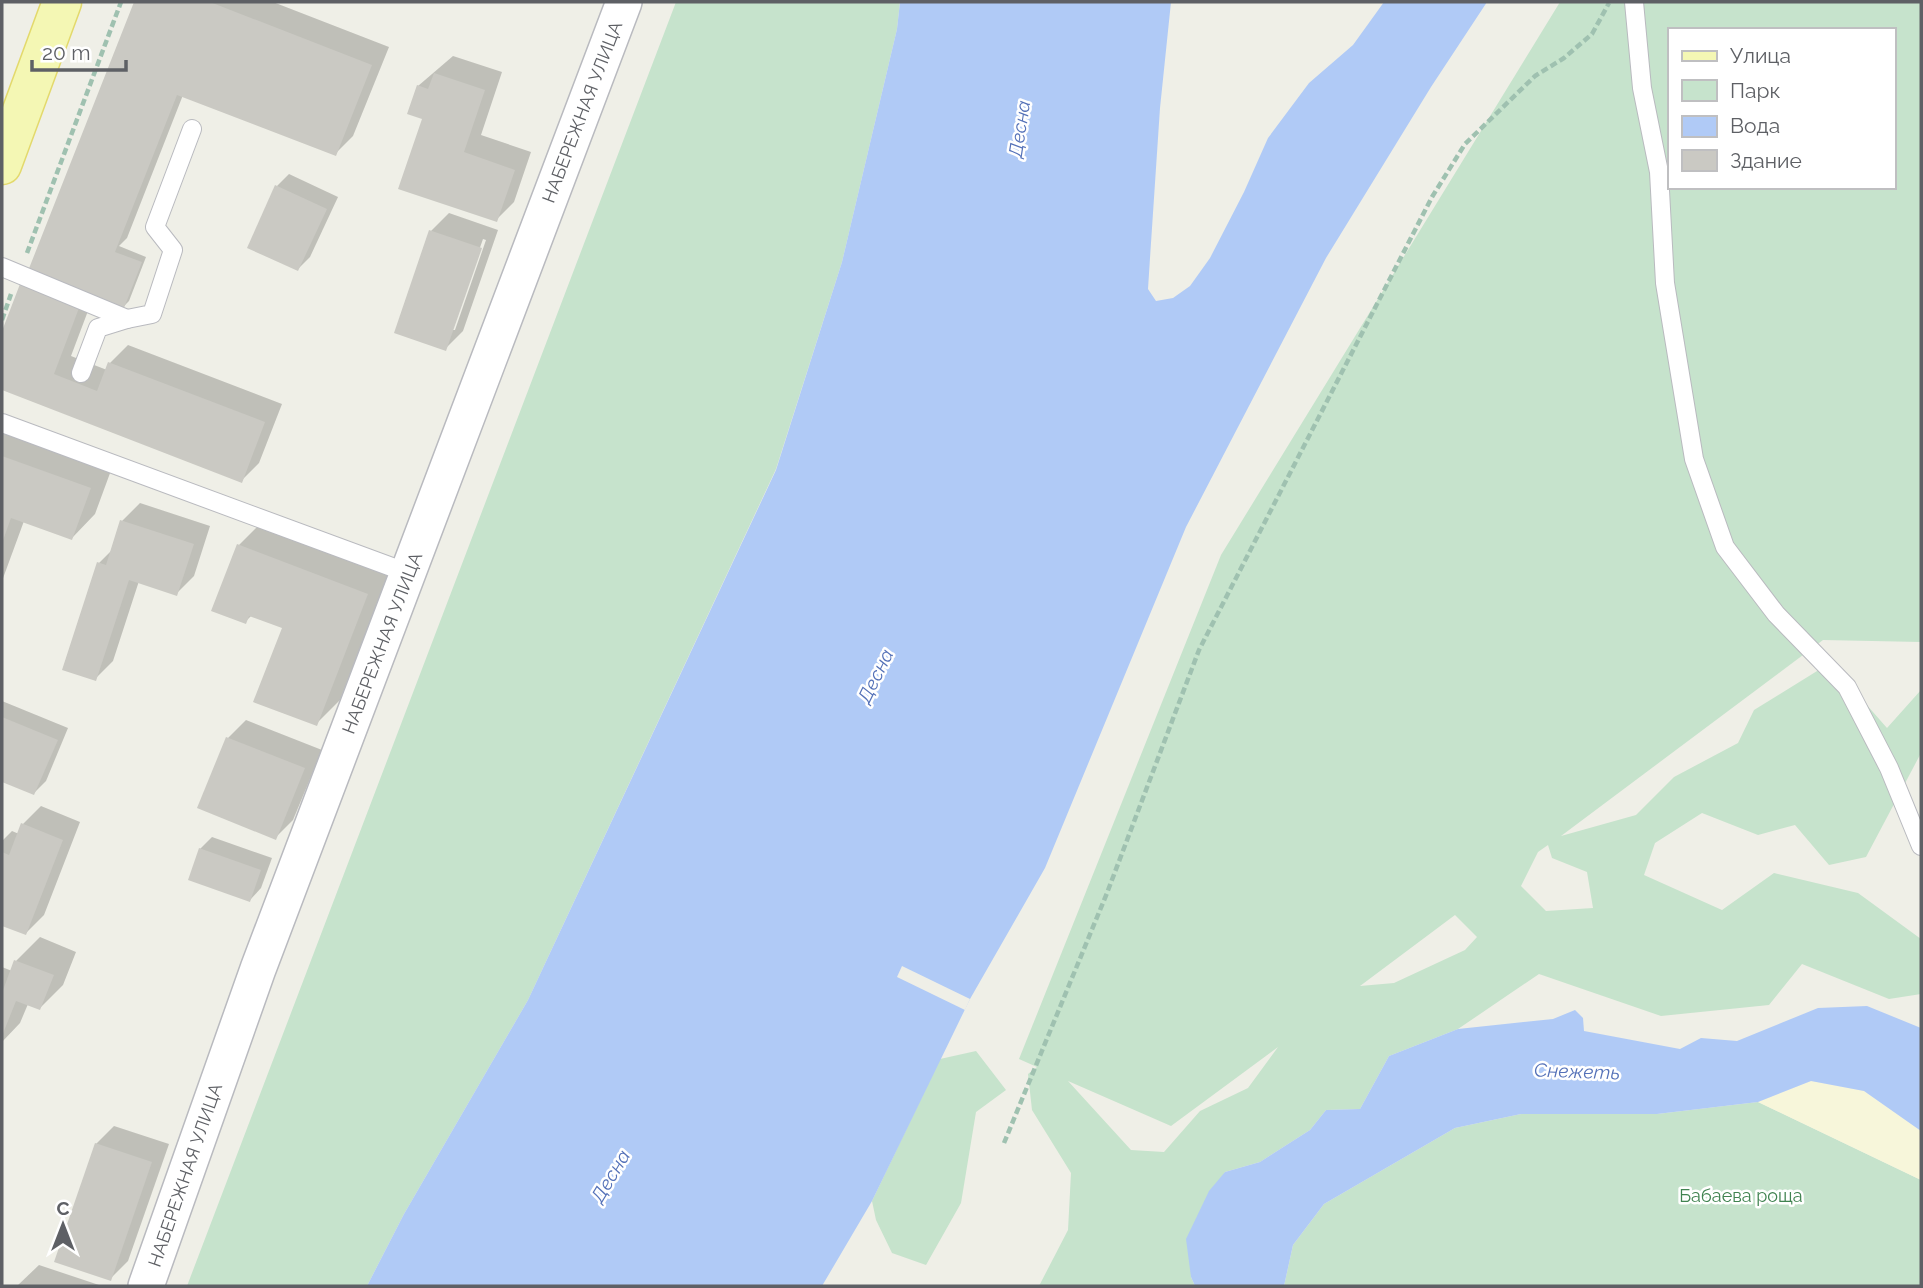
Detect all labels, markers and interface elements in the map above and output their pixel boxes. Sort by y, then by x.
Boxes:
street label: НАБЕРЕЖНАЯ УЛИЦА [538,18,626,206]
scale bar [32,28,126,72]
legend [1668,28,1895,189]
text: 20 m [42,40,90,65]
text: Улица [1730,43,1791,68]
text: Парк [1730,78,1780,103]
water label: Десна [1003,99,1034,160]
text: Вода [1730,113,1780,138]
text: Здание [1730,148,1802,173]
street label: НАБЕРЕЖНАЯ УЛИЦА [338,549,426,737]
water label: Десна [852,645,897,708]
water label: Снежеть [1533,1059,1621,1083]
street label: НАБЕРЕЖНАЯ УЛИЦА [144,1080,226,1270]
water label: Десна [585,1146,634,1207]
park label: Бабаева роща [1679,1185,1803,1206]
north arrow [28,1190,98,1260]
text: С [56,1197,70,1219]

